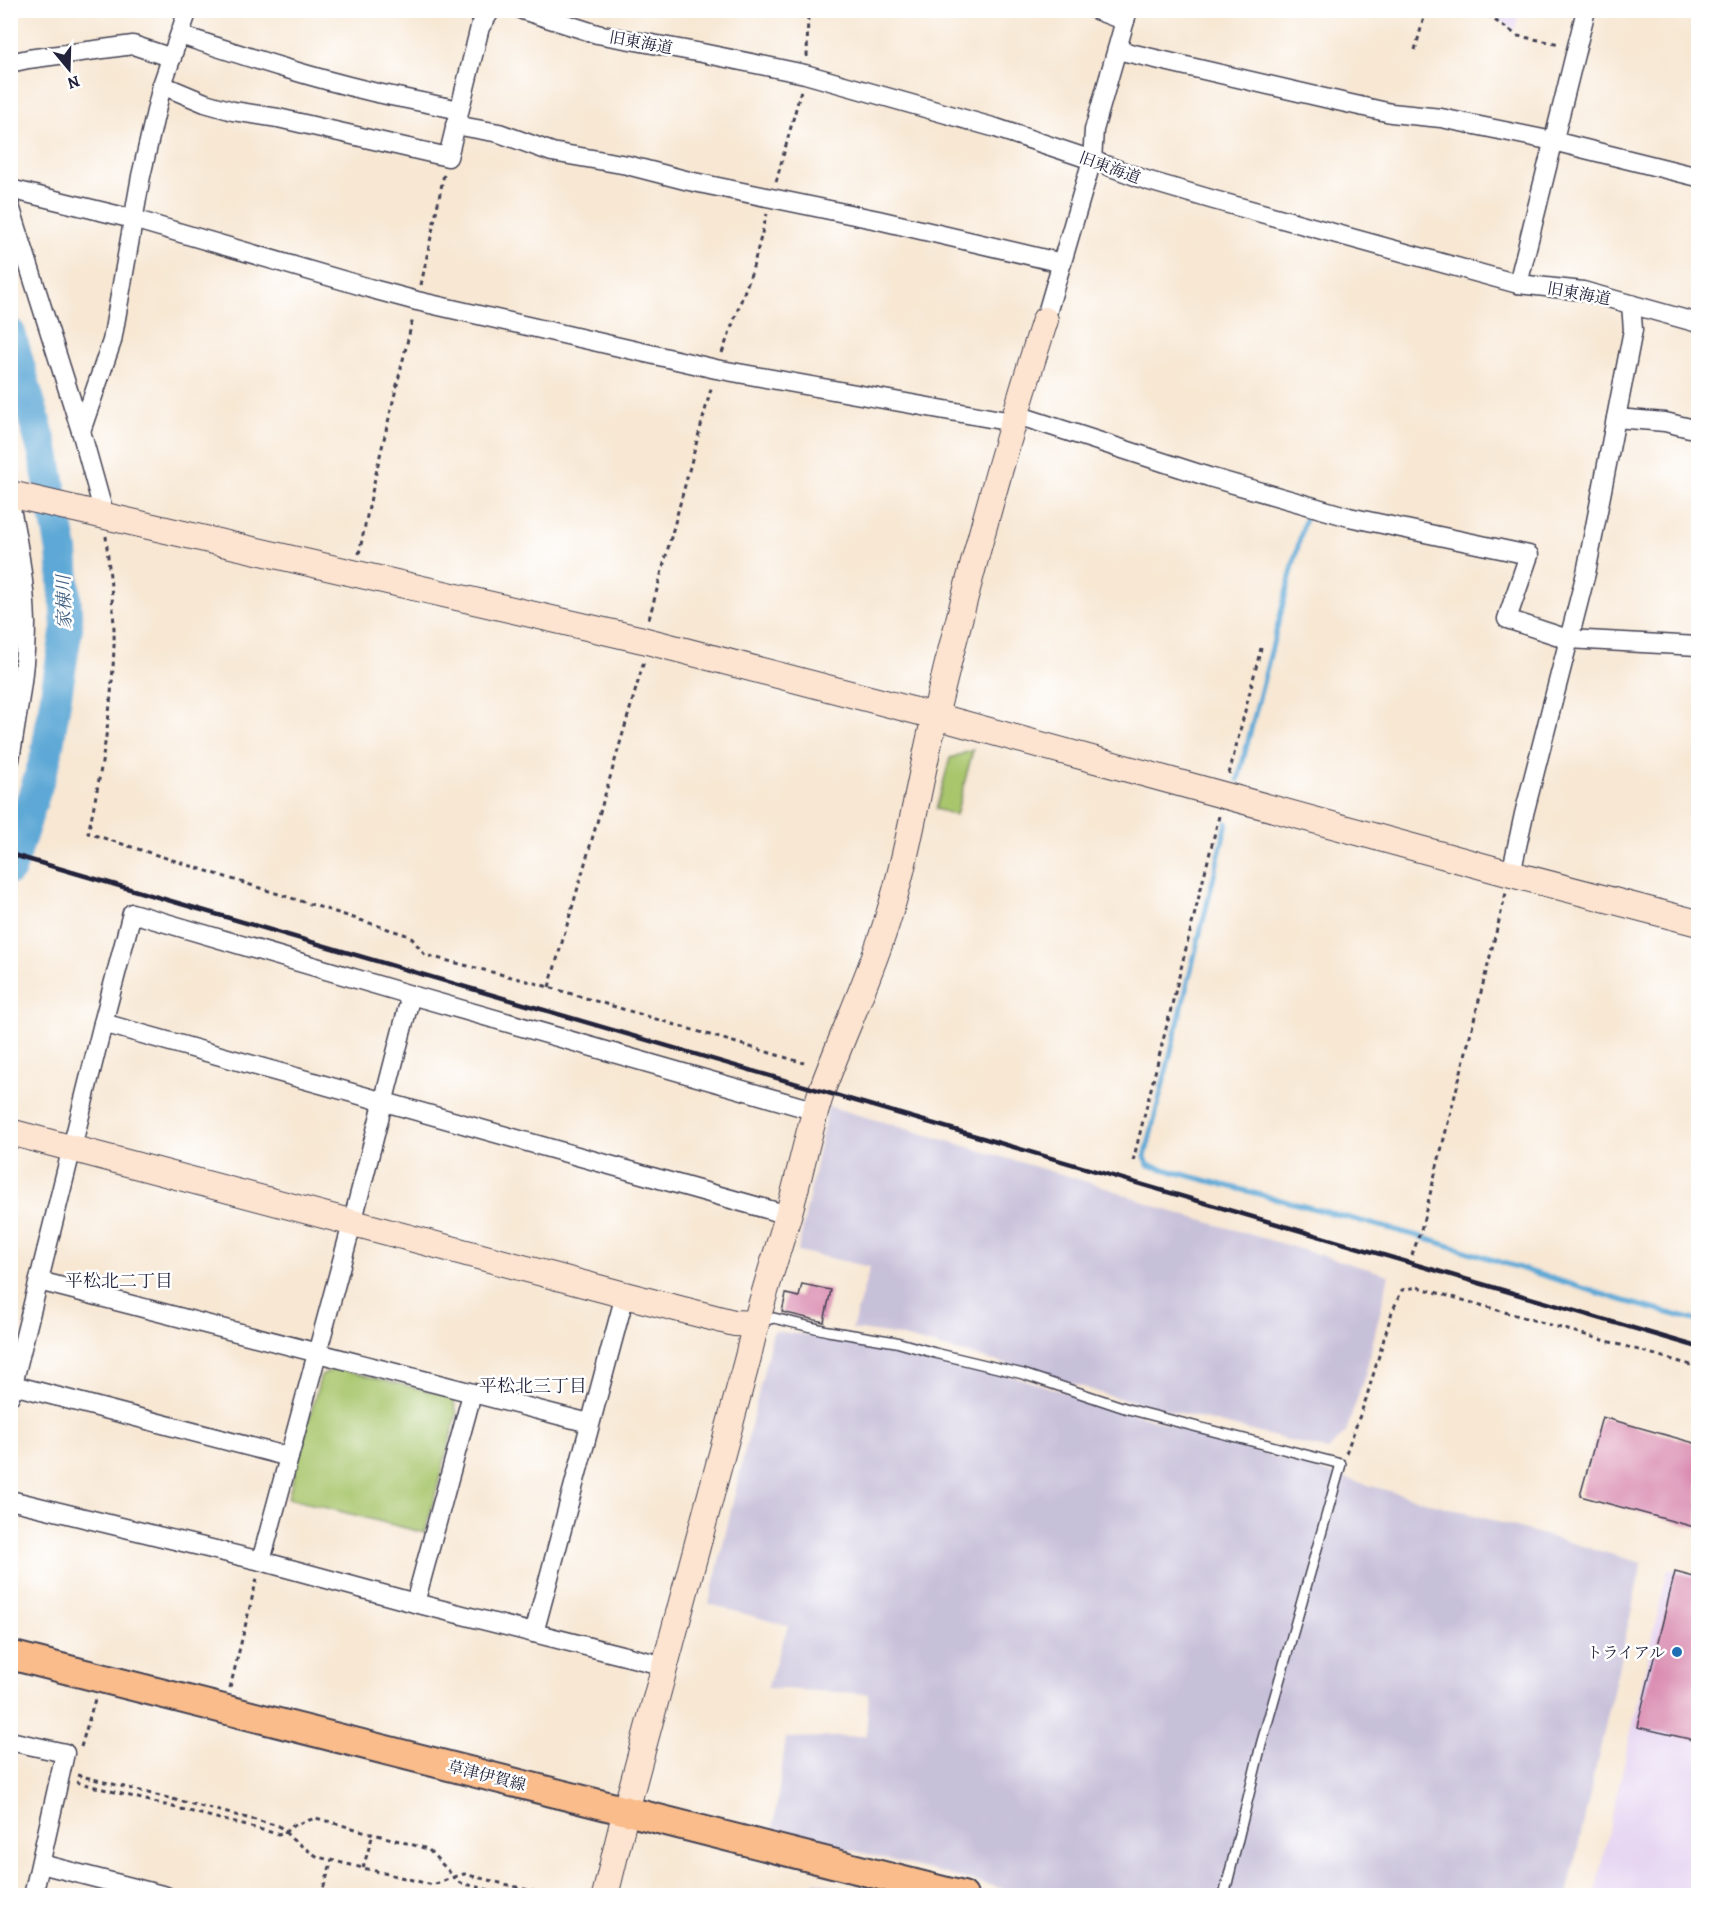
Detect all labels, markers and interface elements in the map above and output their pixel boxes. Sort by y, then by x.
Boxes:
street label: 旧東海道 [607,27,674,59]
north arrow [39,39,99,99]
text: N [64,70,83,95]
street label: 旧東海道 [1076,147,1143,189]
street label: 旧東海道 [1545,278,1612,310]
water label: 家棟川 [51,573,76,629]
district label: 平松北二丁目 [65,1269,173,1293]
district label: 平松北三丁目 [479,1374,587,1398]
place label: トライアル [1587,1642,1665,1664]
marker: トライアル [1670,1645,1684,1659]
street label: 草津伊賀線 [445,1756,528,1796]

